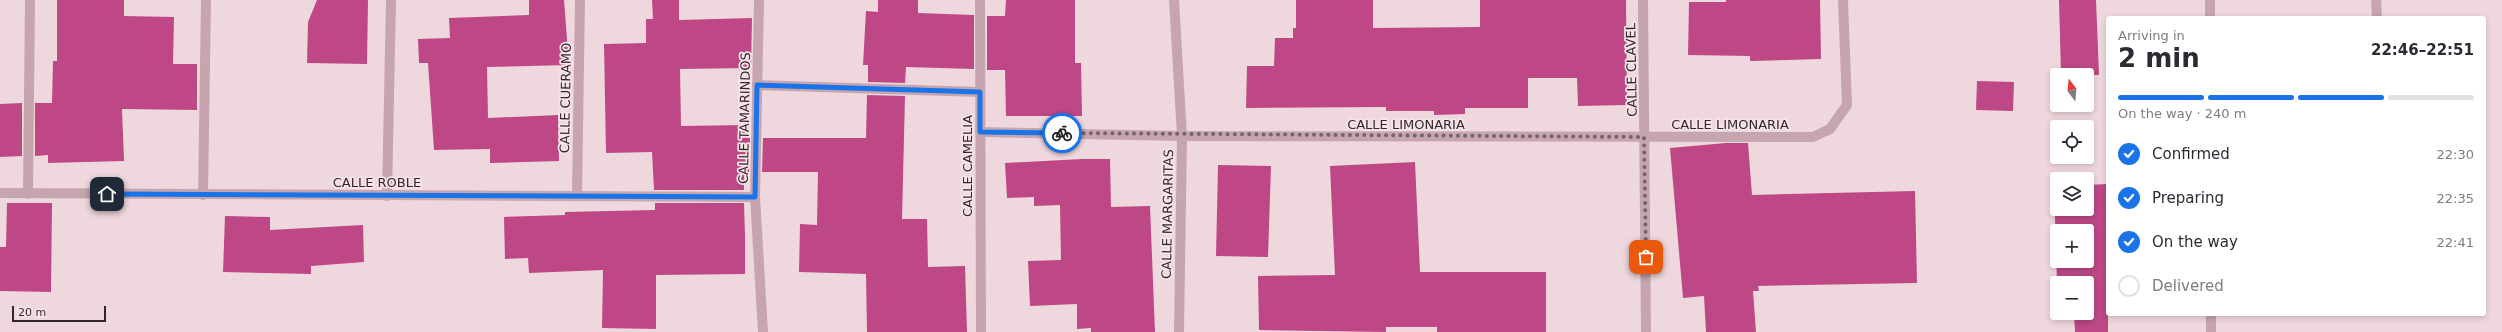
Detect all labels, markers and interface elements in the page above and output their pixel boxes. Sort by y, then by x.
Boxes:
street label: CALLE CLAVEL [1623,22,1640,117]
text: Arriving in [2118,28,2185,43]
text: 22:46–22:51 [2371,41,2474,59]
street label: CALLE CUERAMO [557,43,574,153]
text: 2 min [2118,43,2200,73]
street label: CALLE TAMARINDOS [736,52,753,184]
north arrow [2050,68,2094,112]
map controls [2050,68,2094,320]
text: On the way · 240 m [2118,106,2246,121]
courier [1042,113,1082,153]
street label: CALLE CAMELIA [960,115,975,217]
street label: CALLE LIMONARIA [1347,117,1465,132]
street label: CALLE LIMONARIA [1671,117,1789,132]
button: locate [2050,120,2094,164]
icon: bike [1051,122,1073,144]
icon: check [2118,143,2140,165]
text: Confirmed [2152,145,2230,163]
text: 22:30 [2437,147,2474,162]
street label: CALLE MARGARITAS [1159,149,1176,279]
button: layers [2050,172,2094,216]
street label: CALLE ROBLE [333,175,421,190]
pin [90,177,124,211]
icon: home [96,183,118,205]
icon: check [2118,187,2140,209]
text: Preparing [2152,189,2224,207]
text: 22:35 [2437,191,2474,206]
button: + [2050,224,2094,268]
icon: check [2118,231,2140,253]
text: On the way [2152,233,2238,251]
text: 22:41 [2437,235,2474,250]
pin [1629,240,1663,274]
icon: bag [1635,246,1657,268]
button: − [2050,276,2094,320]
text: Delivered [2152,277,2224,295]
scale bar [12,304,106,323]
text: 20 m [18,306,46,319]

